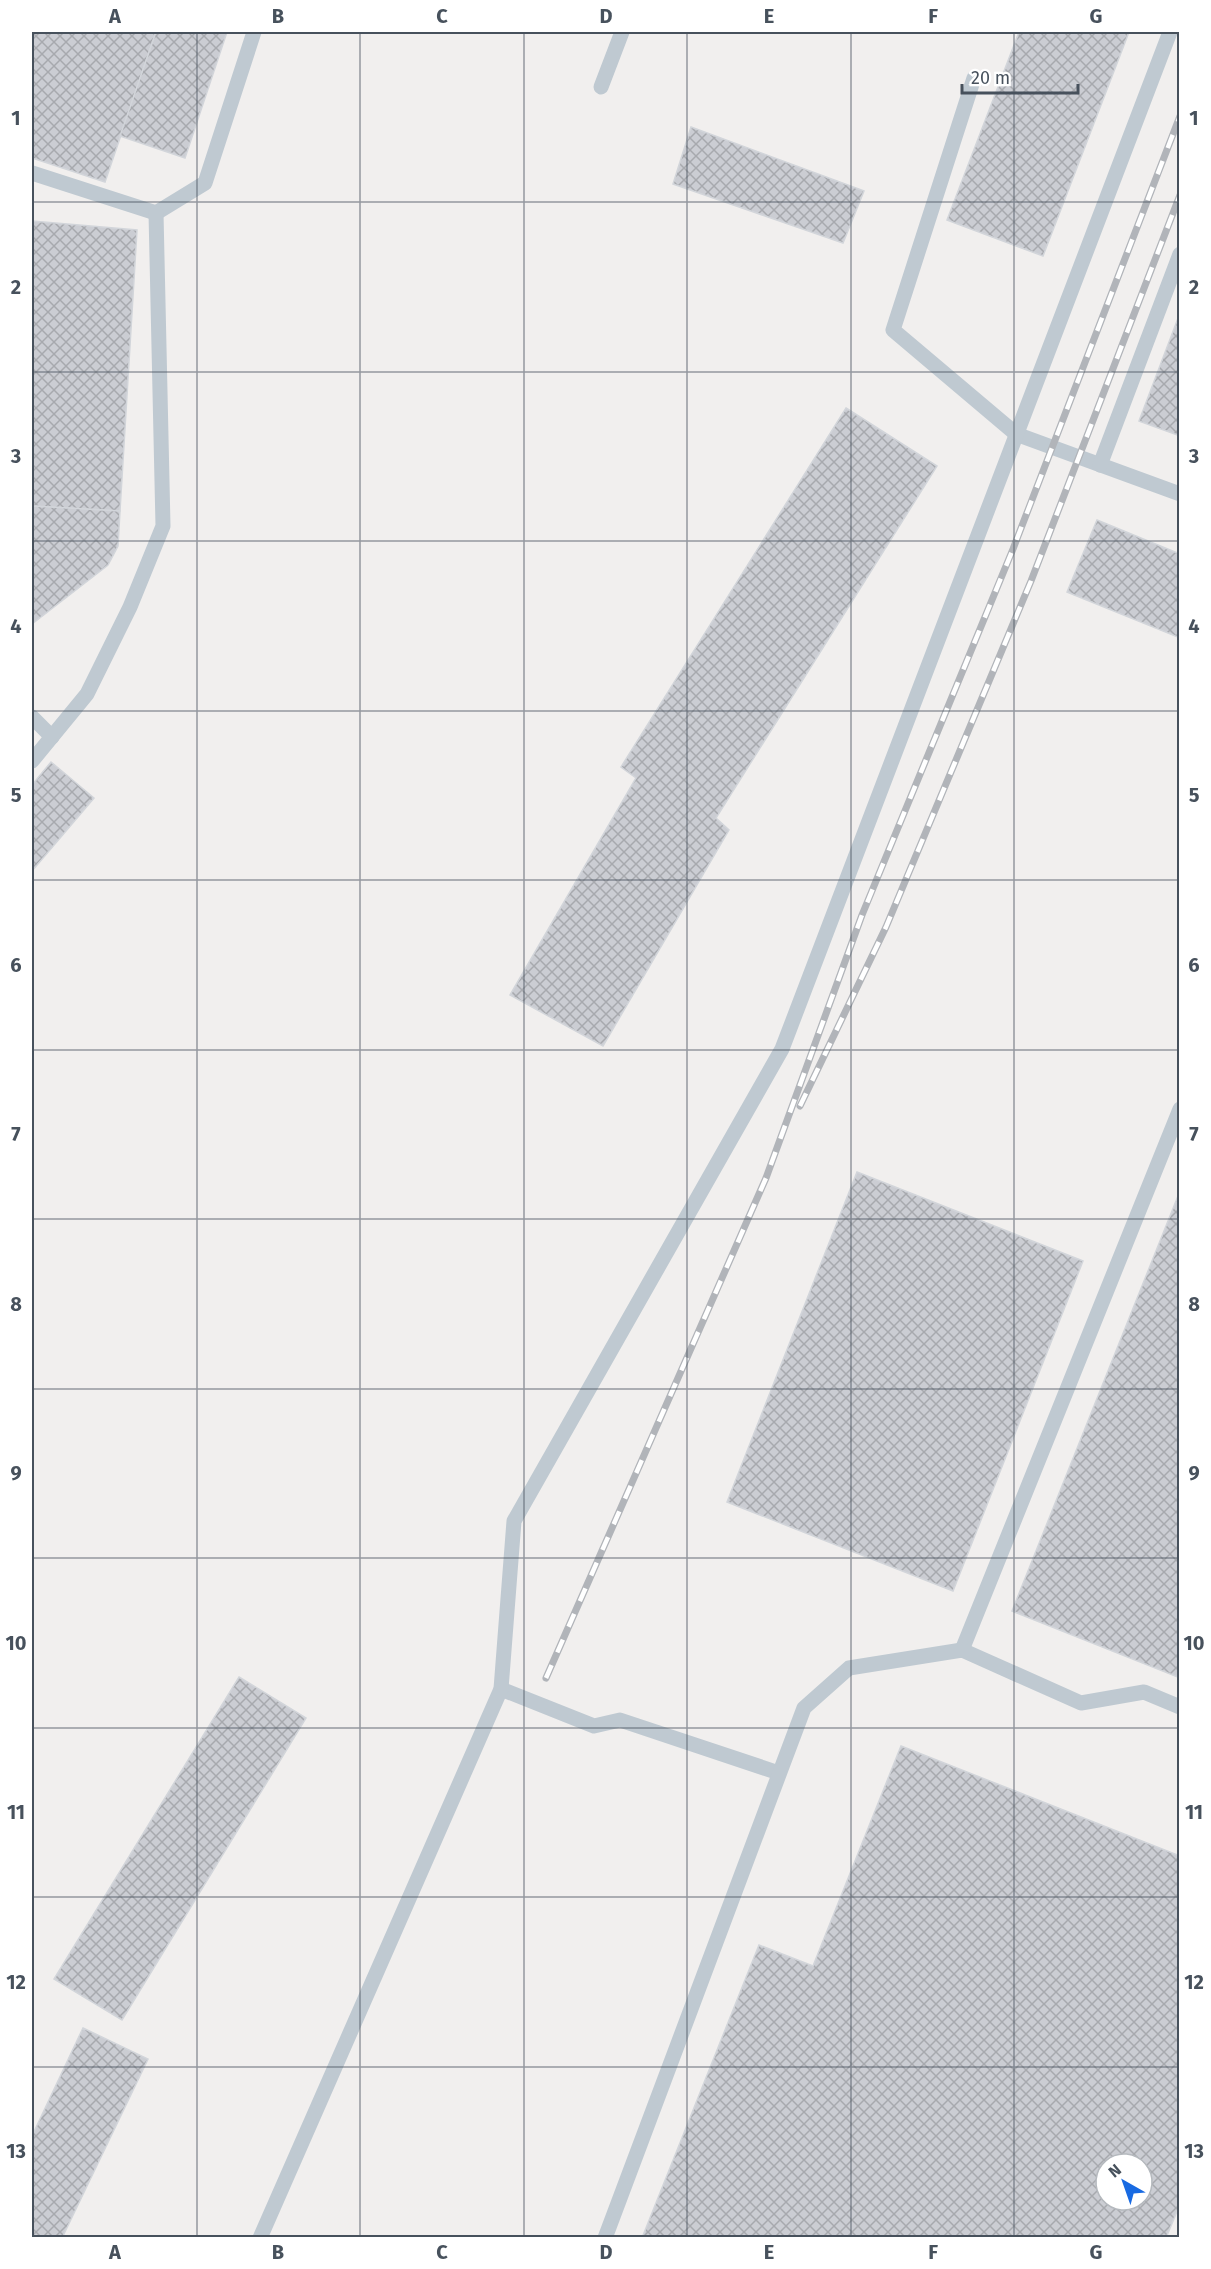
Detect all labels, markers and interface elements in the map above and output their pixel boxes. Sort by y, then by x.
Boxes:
text: A [108,4,122,28]
text: B [272,4,284,28]
text: C [436,4,448,28]
text: D [599,4,613,28]
text: E [764,4,774,28]
text: F [928,4,938,28]
text: G [1090,4,1102,28]
scale bar [962,57,1078,95]
text: 20 m [971,67,1010,89]
text: 1 [11,106,21,130]
text: 1 [1189,106,1199,130]
text: 2 [11,275,21,299]
text: 2 [1189,275,1199,299]
text: 3 [10,444,21,468]
text: 3 [1188,444,1199,468]
text: 4 [10,614,22,638]
text: 4 [1188,614,1200,638]
text: 5 [11,783,22,807]
text: 5 [1189,783,1200,807]
text: 6 [10,953,22,977]
text: 6 [1188,953,1200,977]
text: 7 [11,1122,21,1146]
text: 7 [1189,1122,1199,1146]
text: 8 [10,1292,22,1316]
text: 8 [1188,1292,1200,1316]
text: 9 [10,1461,22,1485]
text: 9 [1188,1461,1200,1485]
text: 10 [6,1631,26,1655]
text: 10 [1184,1631,1204,1655]
text: 11 [7,1800,25,1824]
text: 11 [1185,1800,1203,1824]
text: 12 [6,1970,26,1994]
text: 12 [1184,1970,1204,1994]
text: 13 [6,2139,26,2163]
text: 13 [1184,2139,1204,2163]
north arrow [1094,2152,1154,2212]
text: N [1105,2160,1125,2182]
text: A [108,2240,122,2264]
text: B [272,2240,284,2264]
text: C [436,2240,448,2264]
text: D [599,2240,613,2264]
text: E [764,2240,774,2264]
text: F [928,2240,938,2264]
text: G [1090,2240,1102,2264]

